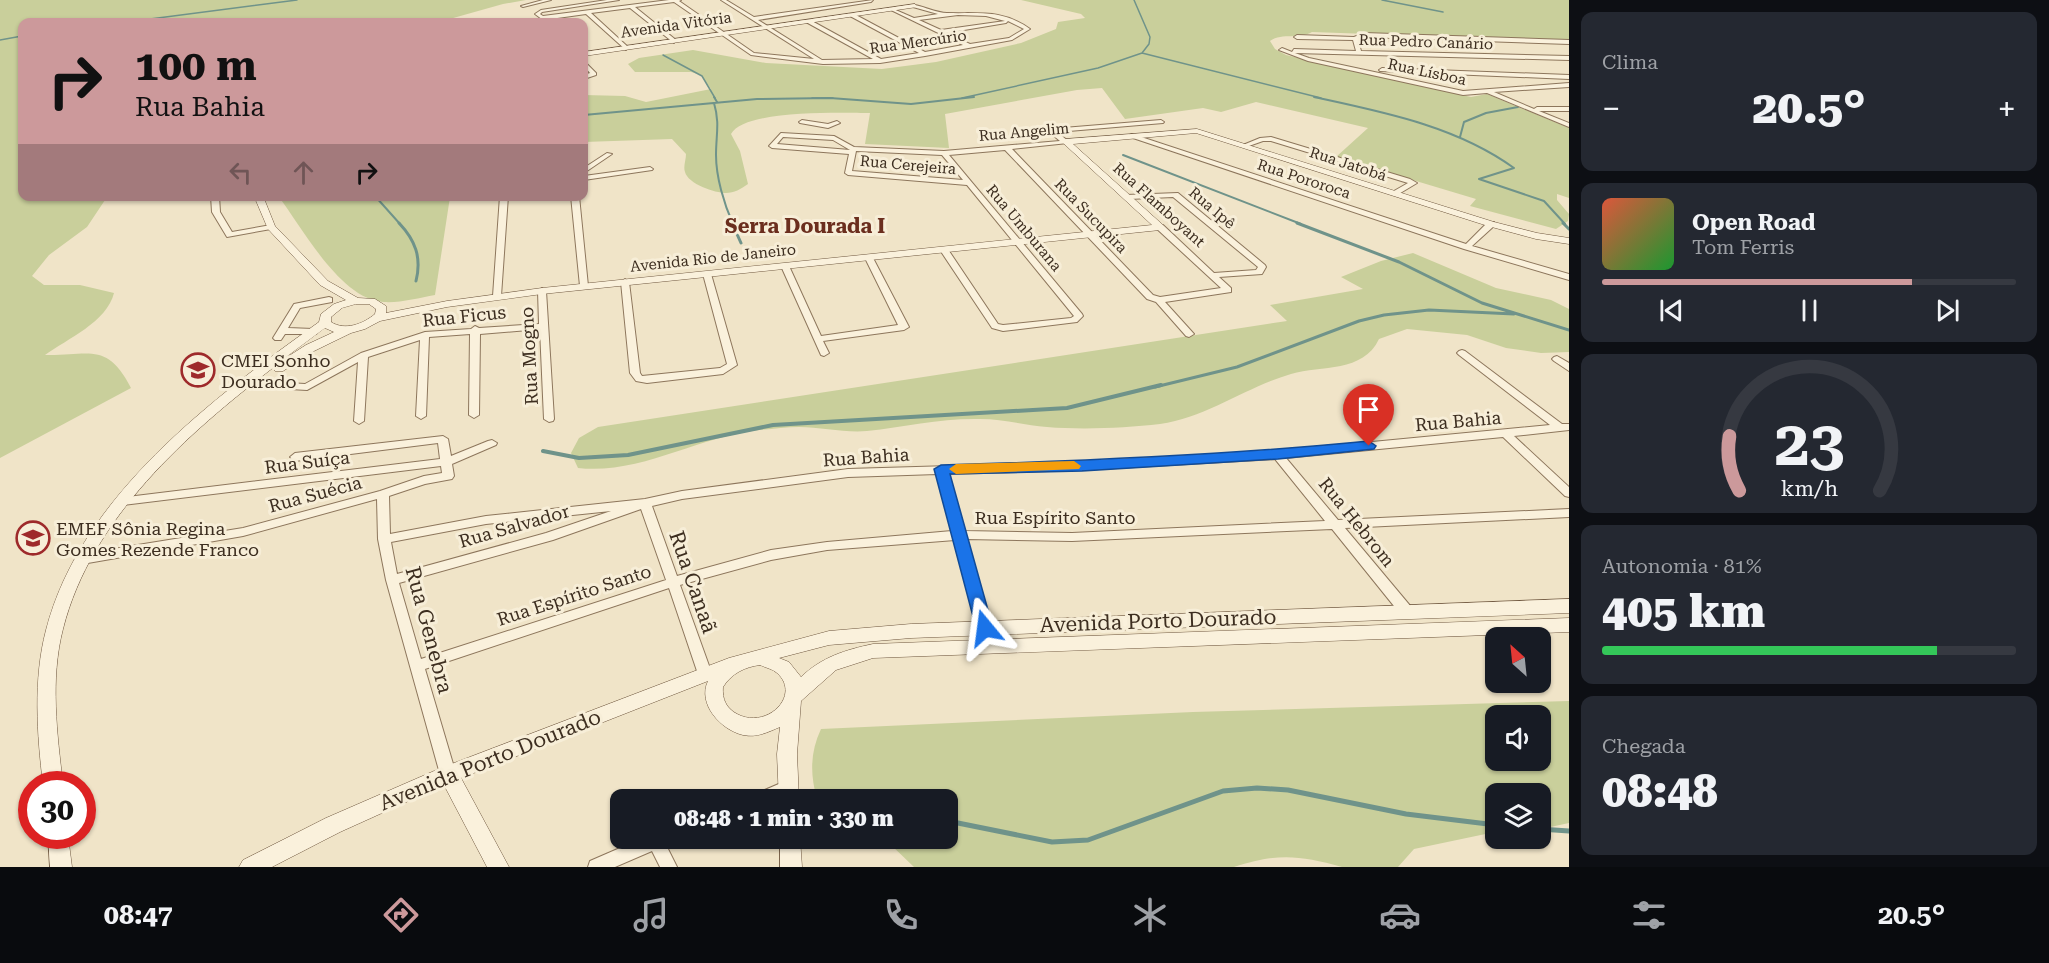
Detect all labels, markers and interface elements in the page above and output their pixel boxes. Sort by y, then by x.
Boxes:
street label: Avenida Vitória [619,8,733,42]
street label: Rua Mercúrio [868,26,968,58]
street label: Rua Pedro Canário [1358,31,1494,53]
text: 100 m [135,41,257,90]
icon: right [36,42,114,120]
text: Clima [1602,50,1658,74]
street label: Rua Lísboa [1386,55,1468,89]
text: 20.5° [1752,81,1866,134]
text: − [1602,89,1620,128]
text: + [1998,89,2016,128]
text: Rua Bahia [135,91,265,123]
street label: Rua Angelim [978,119,1070,145]
street label: Rua Jatobá [1307,143,1389,185]
street label: Rua Cerejeira [859,152,957,178]
street label: Rua Pororoca [1255,155,1353,203]
icon: left [224,156,257,189]
icon: ahead [287,156,320,189]
icon: right [350,156,383,189]
street label: Rua Flamboyant [1109,159,1209,251]
street label: Rua Sucupira [1051,175,1131,257]
street label: Rua Umburana [983,181,1065,275]
street label: Rua Ipê [1185,183,1239,233]
text: Open Road [1692,210,1815,235]
district label: Serra Dourada I [725,214,885,238]
text: Tom Ferris [1692,235,1794,259]
street label: Avenida Rio de Janeiro [629,240,797,276]
icon: previous [1655,294,1688,327]
icon: pause [1793,294,1826,327]
icon: next [1931,294,1964,327]
street label: Rua Ficus [421,301,507,331]
street label: Rua Mogno [516,306,542,406]
place label: CMEI Sonho Dourado [221,350,330,392]
school or university icon: CMEI Sonho Dourado [180,352,216,388]
pin [1343,384,1394,446]
icon: arrive [1352,393,1385,426]
street label: Rua Bahia [1414,407,1502,435]
text: 23 [1774,407,1844,480]
street label: Rua Bahia [822,443,910,470]
street label: Rua Suíça [263,446,351,478]
street label: Rua Suécia [266,471,364,517]
street label: Rua Hebrom [1315,473,1399,571]
text: km/h [1780,476,1838,501]
street label: Rua Salvador [456,500,572,552]
street label: Rua Espírito Santo [975,507,1135,528]
place label: EMEF Sônia Regina Gomes Rezende Franco [56,518,259,560]
school or university icon: EMEF Sônia Regina Gomes Rezende Franco [15,520,51,556]
street label: Rua Canaã [664,528,722,637]
text: Autonomia · 81% [1602,554,1762,578]
street label: Rua Espírito Santo [494,560,654,630]
street label: Rua Genebra [401,564,458,697]
text: 405 km [1602,585,1765,638]
position arrow [953,596,1017,660]
street label: Avenida Porto Dourado [1039,605,1277,637]
north arrow [1485,627,1551,693]
map controls [1485,627,1551,849]
street label: Avenida Porto Dourado [376,705,604,815]
button: sound [1485,705,1551,771]
text: Chegada [1602,734,1686,758]
text: 08:48 [1602,765,1718,818]
speed limit sign: 30 [18,771,96,849]
button: layers [1485,783,1551,849]
text: 08:48 · 1 min · 330 m [674,806,894,831]
icon: directions [380,894,422,936]
icon: music [630,894,672,936]
icon: phone [880,894,922,936]
icon: climate [1129,894,1171,936]
icon: car [1379,894,1421,936]
icon: filters [1628,894,1670,936]
text: 08:47 [104,899,173,931]
text: 20.5° [1878,899,1945,931]

